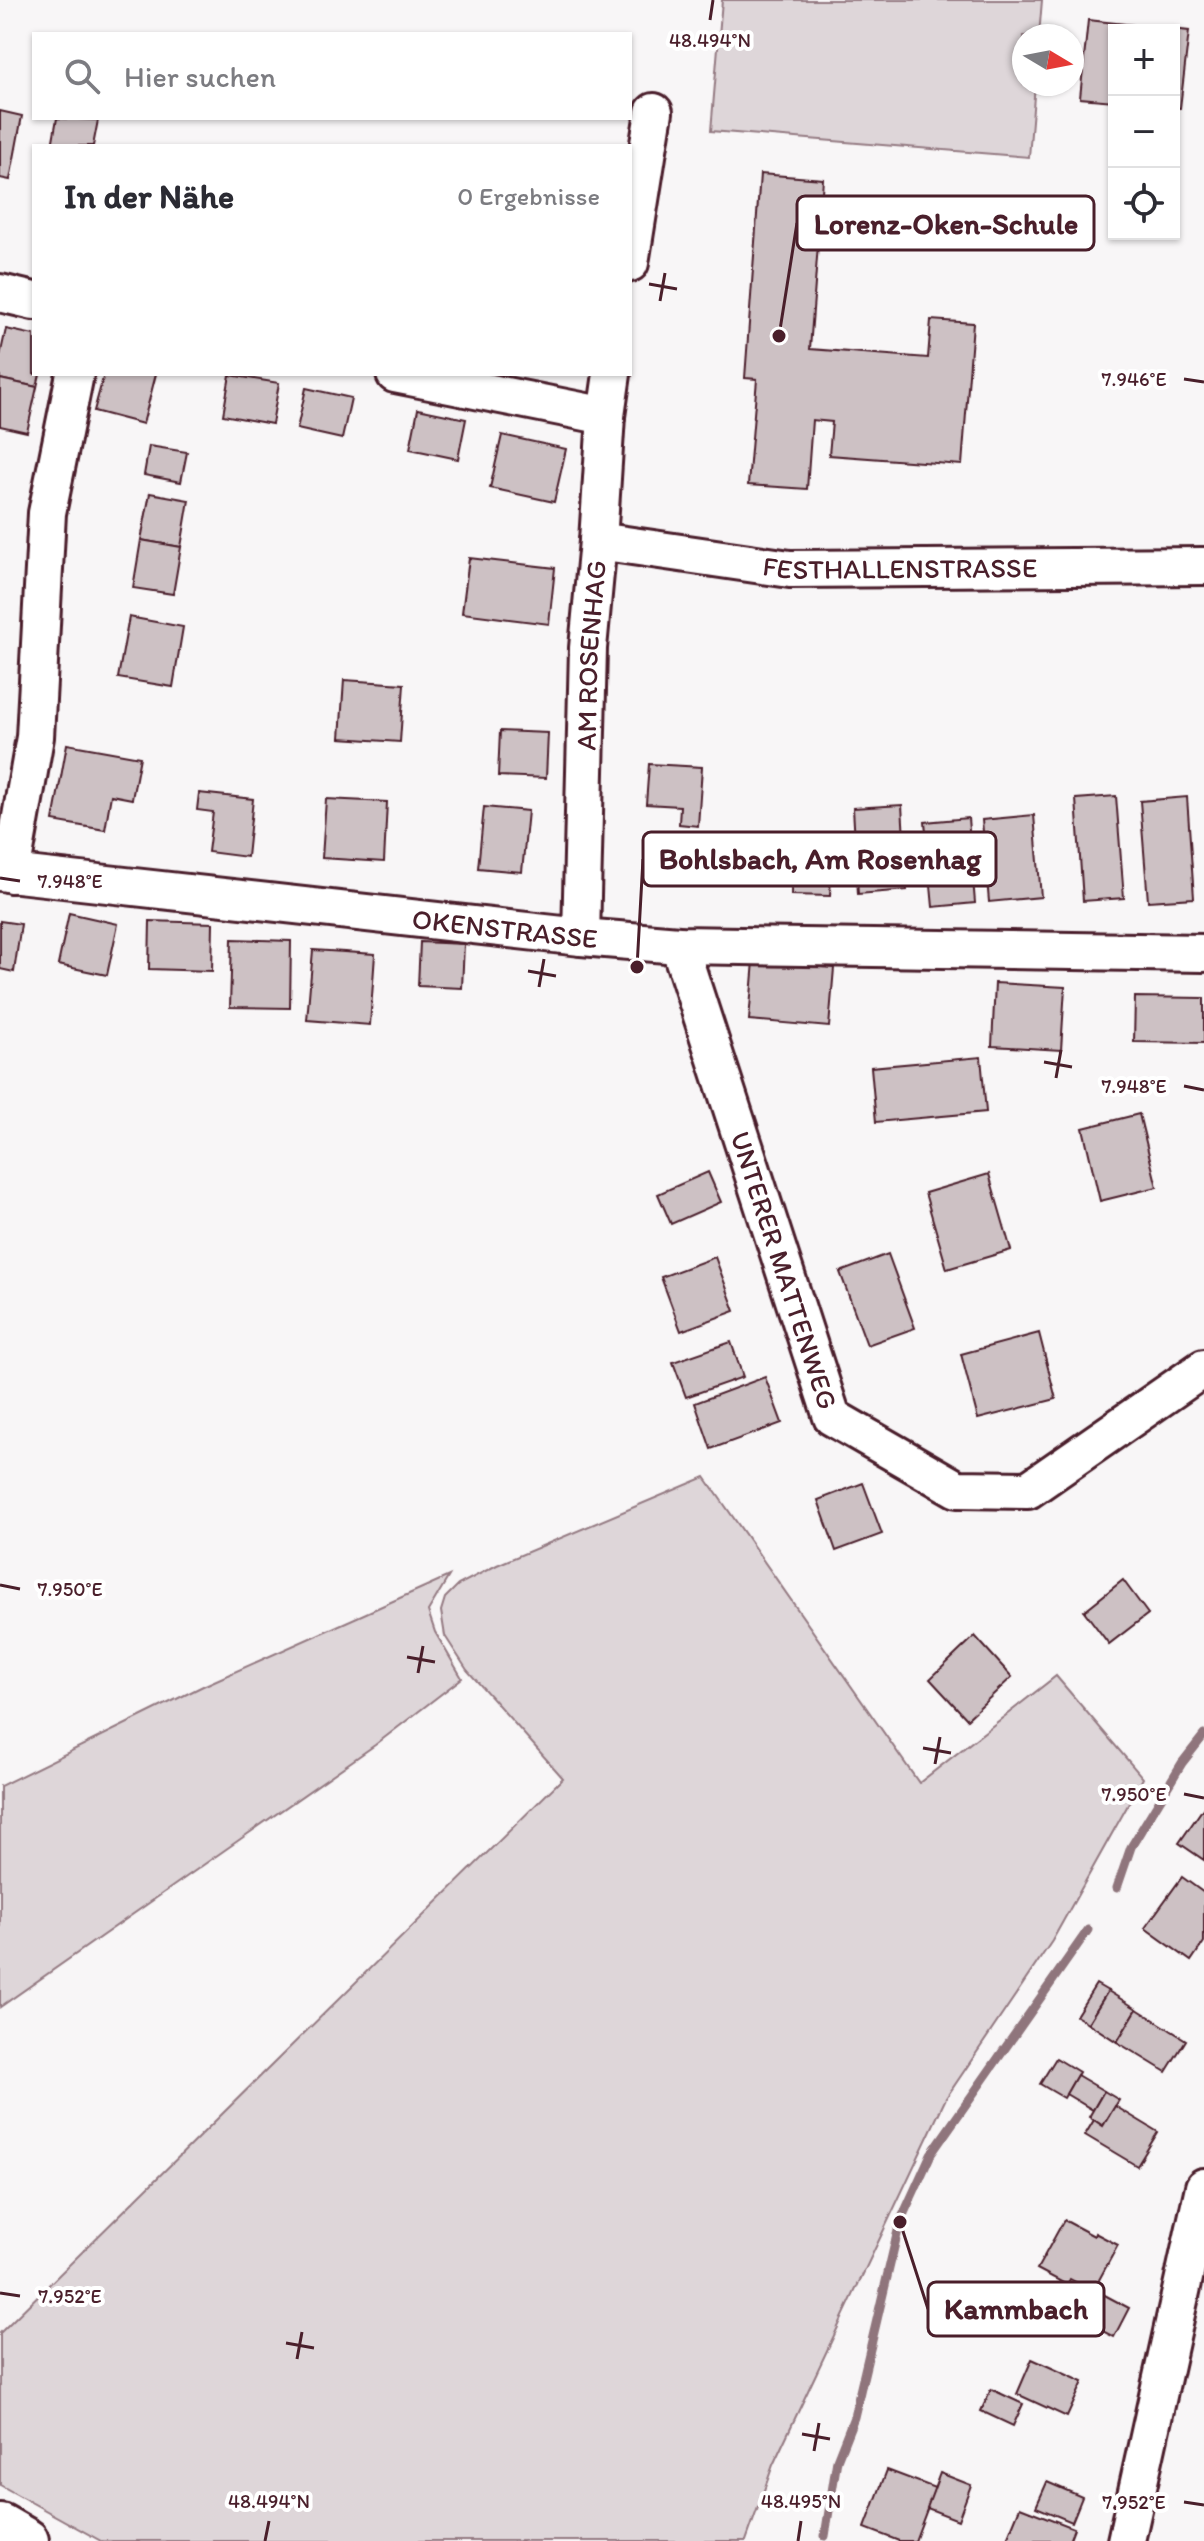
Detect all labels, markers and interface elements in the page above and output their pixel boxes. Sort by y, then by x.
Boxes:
north arrow [1012,24,1084,96]
map controls [1108,24,1180,240]
button: + [1108,24,1180,96]
text: 48.494°N [669,28,751,52]
search box [32,32,632,120]
icon: search [60,54,104,98]
text: Hier suchen [124,58,276,95]
button: − [1108,96,1180,168]
button: locate [1108,168,1180,240]
text: In der Nähe [64,176,234,217]
text: 0 Ergebnisse [457,180,600,212]
callout: Lorenz-Oken-Schule [797,196,1094,250]
text: Lorenz-Oken-Schule [814,205,1078,242]
text: 7.946°E [1102,367,1166,391]
street label: FESTHALLENSTRASSE [760,548,1037,586]
street label: AM ROSENHAG [569,559,613,751]
callout: Bohlsbach, Am Rosenhag [643,832,996,886]
text: Bohlsbach, Am Rosenhag [659,840,982,877]
text: 7.948°E [37,869,103,893]
street label: OKENSTRASSE [410,901,599,955]
text: 7.948°E [1101,1074,1167,1098]
street label: UNTERER MATTENWEG [724,1127,845,1414]
text: 7.950°E [37,1577,103,1601]
text: 7.950°E [1101,1782,1167,1806]
callout: Kammbach [928,2282,1104,2336]
text: 7.952°E [38,2284,102,2308]
text: Kammbach [944,2290,1089,2327]
text: 48.494°N [228,2489,310,2513]
text: 48.495°N [761,2489,841,2513]
text: 7.952°E [1102,2490,1166,2514]

